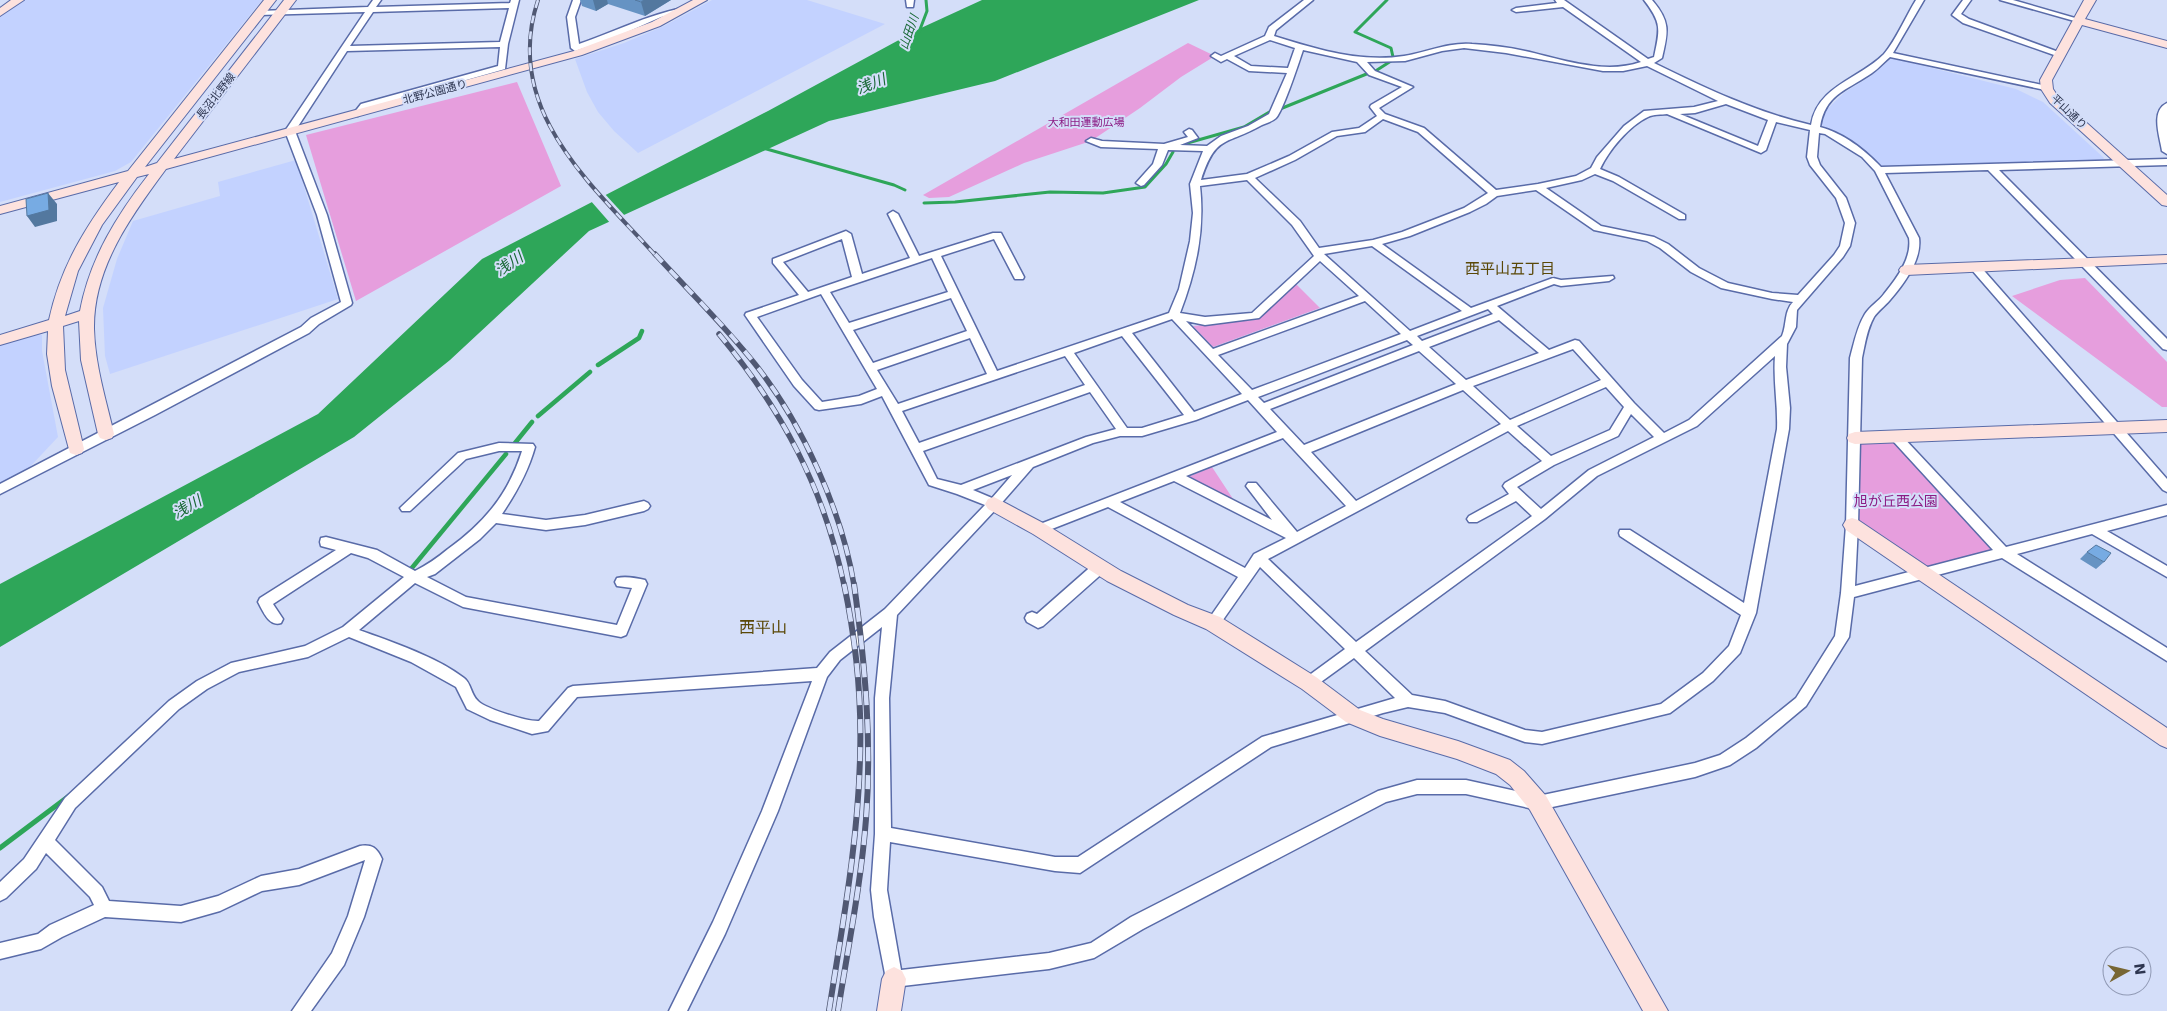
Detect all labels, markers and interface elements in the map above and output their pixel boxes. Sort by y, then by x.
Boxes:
water label: 山田川 [897,11,922,51]
street label: 長沼北野線 [194,70,238,122]
water label: 浅川 [854,70,890,98]
street label: 北野公園通り [401,77,469,107]
street label: 平山通り [2049,92,2089,132]
park label: 大和田運動広場 [1048,116,1125,129]
water label: 浅川 [492,247,528,280]
district label: 西平山五丁目 [1465,260,1555,278]
water label: 浅川 [170,491,206,522]
park label: 旭が丘西公園 [1854,493,1938,509]
district label: 西平山 [739,618,787,637]
north arrow [2102,946,2152,996]
text: N [2131,962,2149,976]

